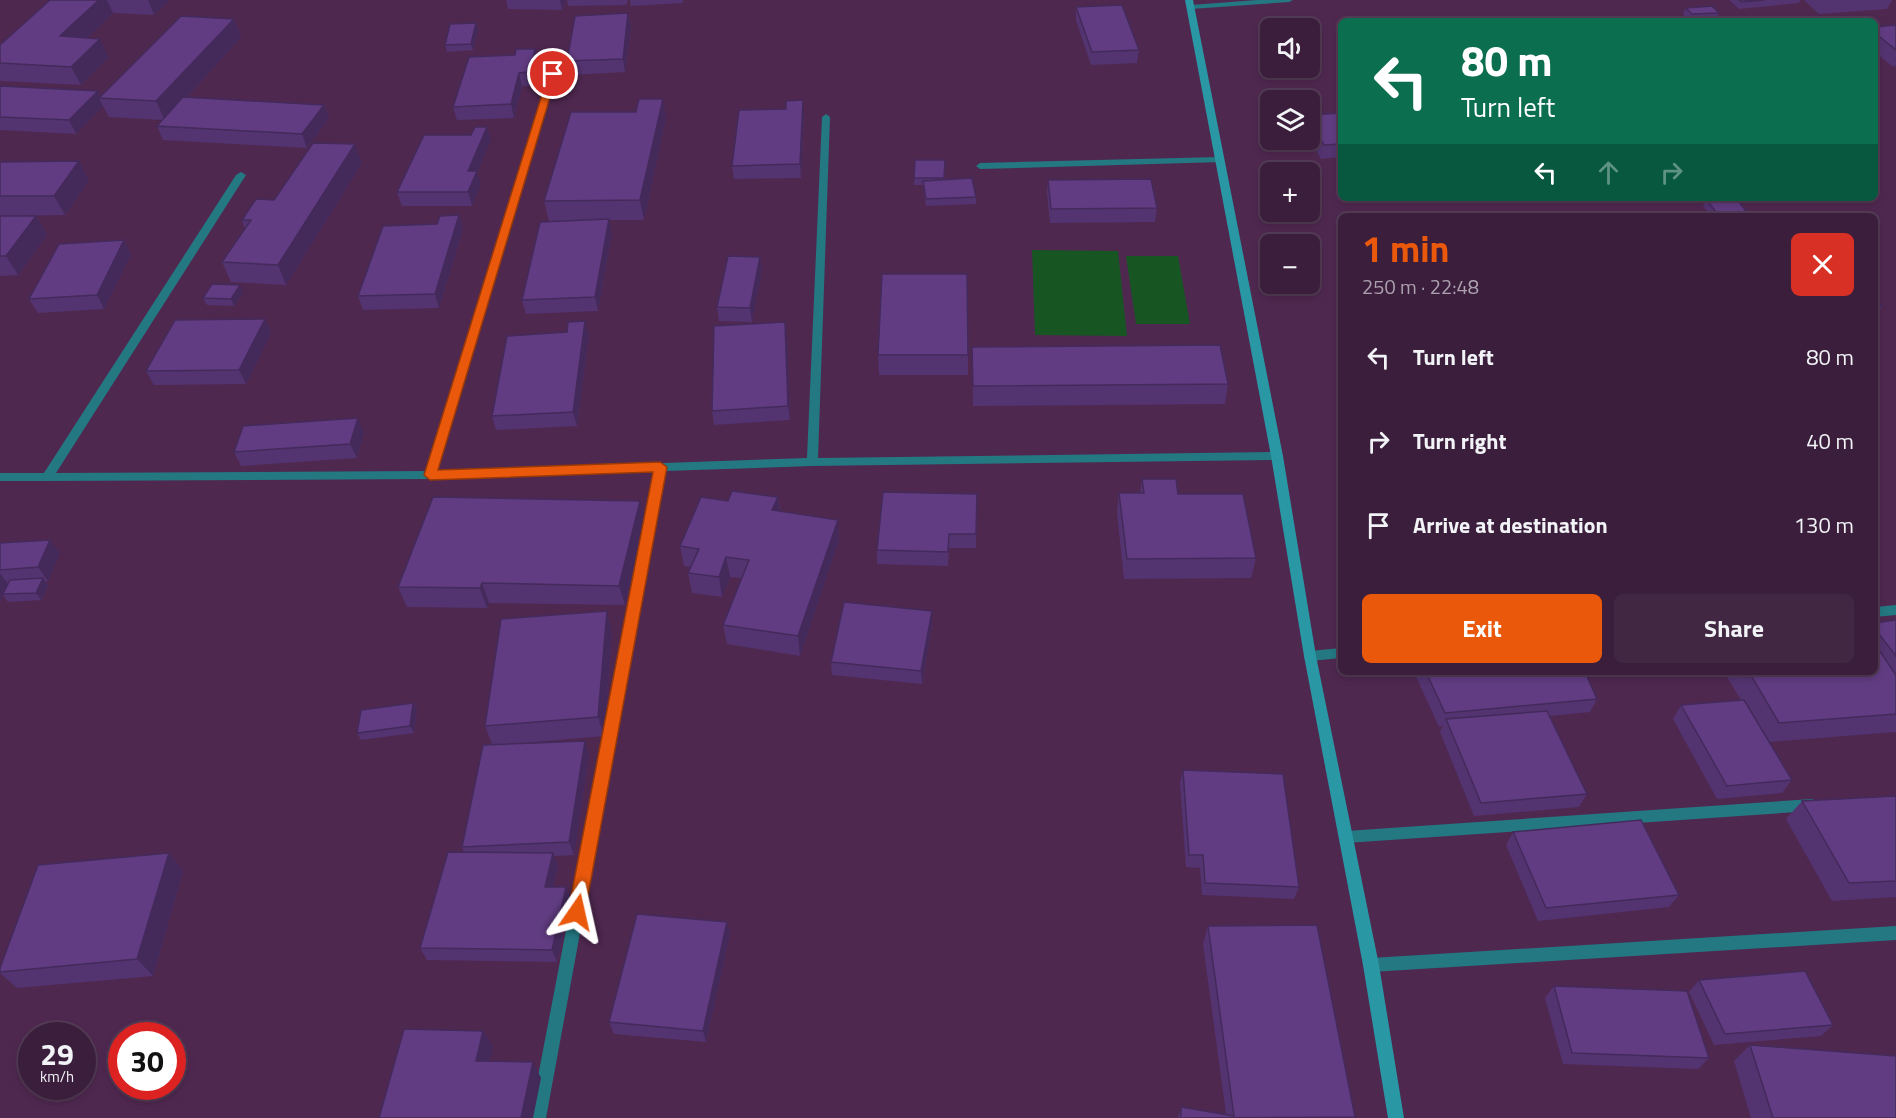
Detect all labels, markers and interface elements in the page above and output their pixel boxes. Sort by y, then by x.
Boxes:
map controls [1260,18,1320,294]
button: sound [1260,18,1320,78]
text: 80 m [1461,28,1553,92]
icon: left [1362,42,1440,120]
pin [527,48,578,99]
icon: arrive [536,57,569,90]
text: Turn left [1461,86,1555,127]
button: layers [1260,90,1320,150]
icon: left [1529,156,1562,189]
icon: ahead [1592,156,1625,189]
icon: right [1655,156,1688,189]
button: + [1260,162,1320,222]
text: 1 min [1362,221,1449,276]
button: close [1791,233,1854,296]
button: − [1260,234,1320,294]
text: 250 m · 22:48 [1362,271,1479,302]
text: Turn left [1413,340,1494,374]
text: 80 m [1806,340,1854,374]
icon: left [1362,341,1395,374]
text: Turn right [1413,424,1507,458]
text: 40 m [1806,424,1854,458]
icon: right [1362,425,1395,458]
text: Arrive at destination [1413,508,1608,542]
text: 130 m [1794,508,1854,542]
icon: arrive [1362,509,1395,542]
button: Exit [1362,594,1602,663]
button: Share [1614,594,1854,663]
position arrow [545,880,609,944]
speed limit sign: 30 [108,1022,186,1100]
text: 29 [40,1031,74,1077]
text: km/h [40,1065,74,1088]

